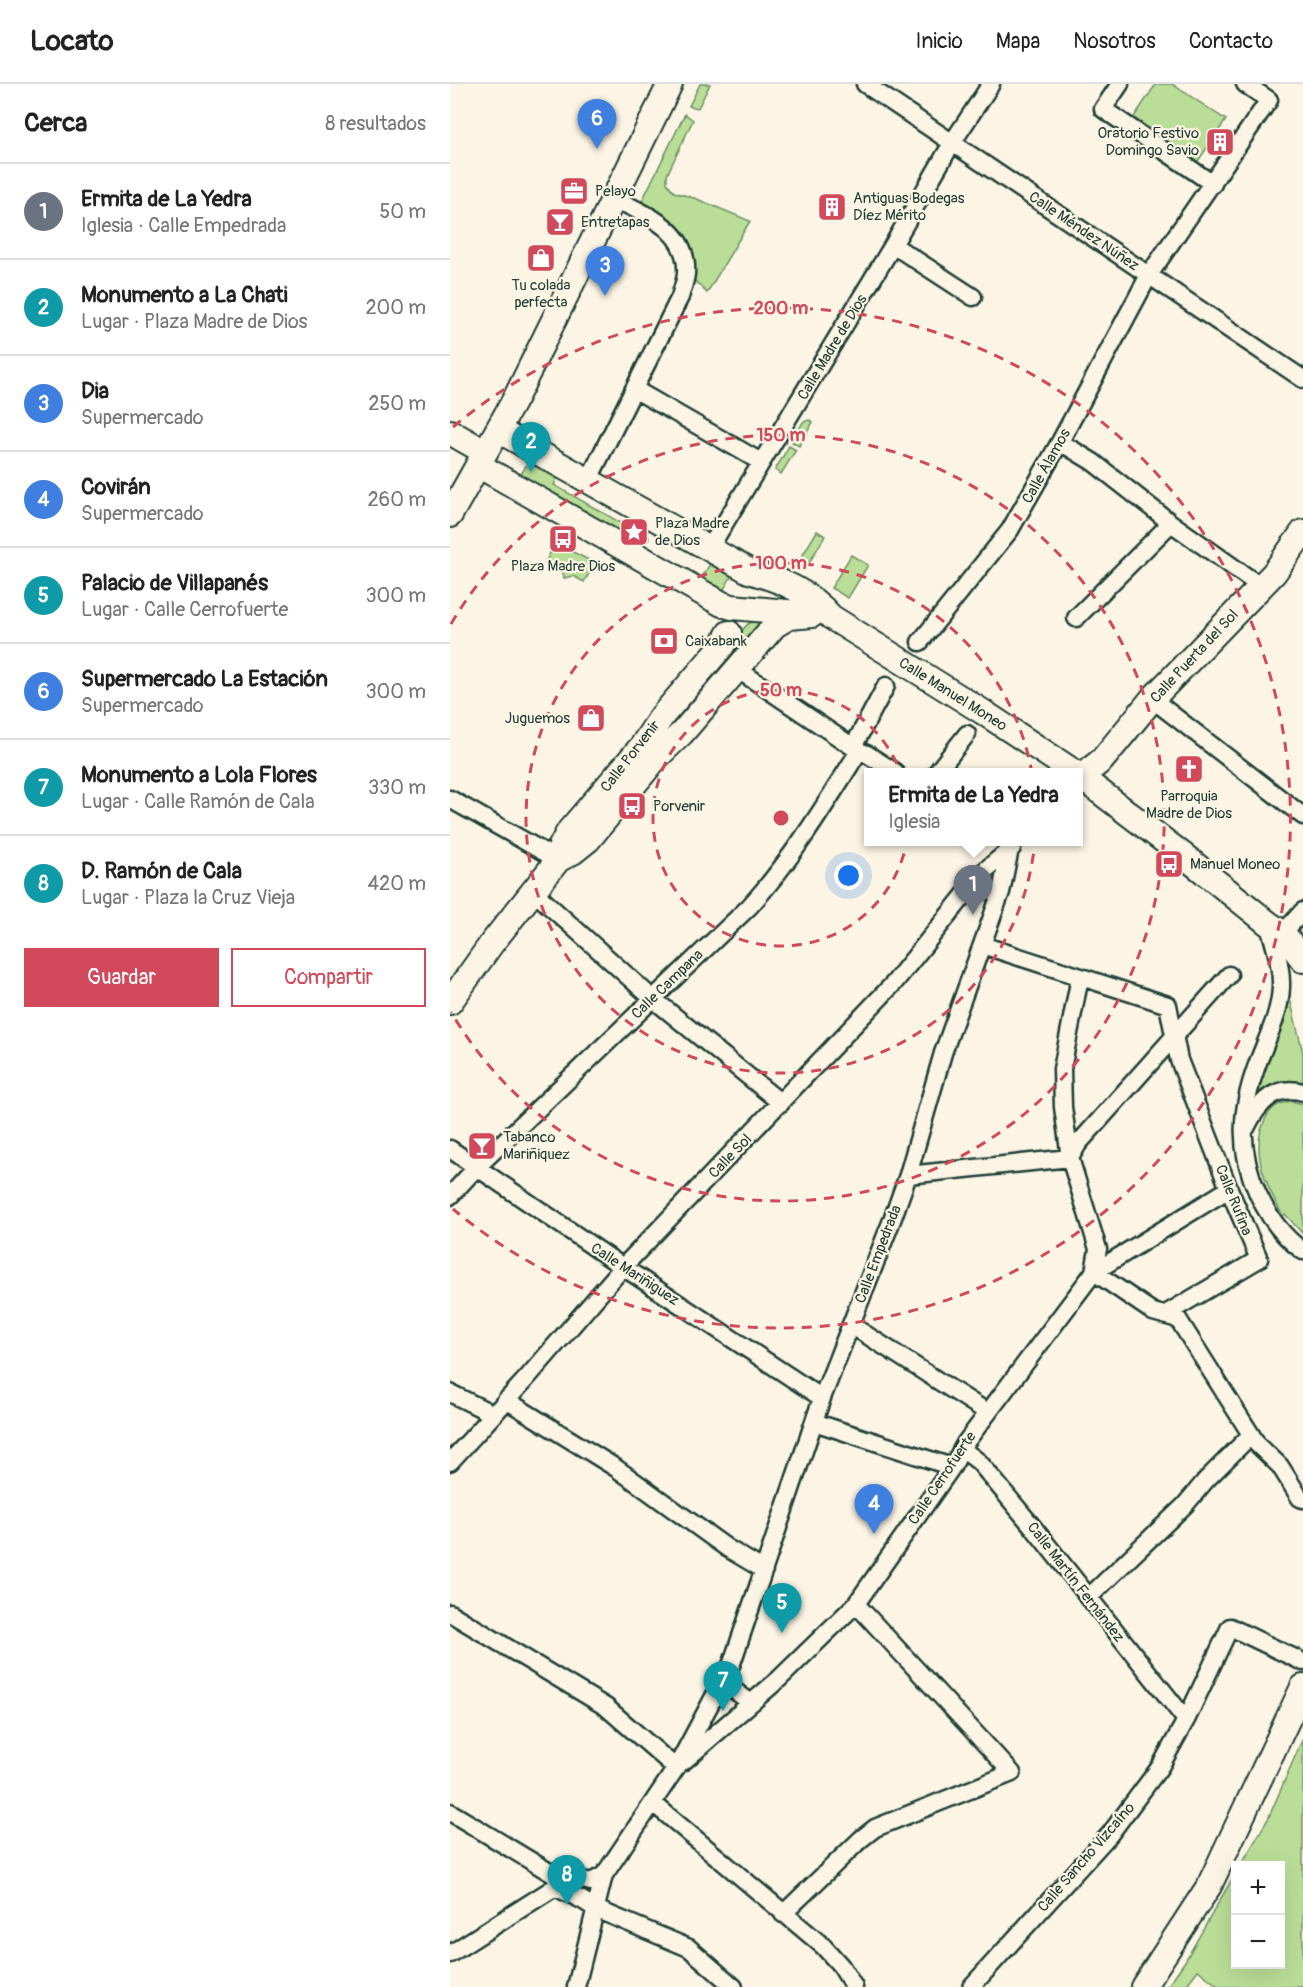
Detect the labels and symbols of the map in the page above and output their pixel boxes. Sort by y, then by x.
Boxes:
pin: 6 [578,100,616,149]
place label: Oratorio Festivo Domingo Savio [1098,124,1199,160]
building icon: Oratorio Festivo Domingo Savio [1204,126,1236,158]
office icon: Pelayo [558,175,590,207]
place label: Pelayo [595,182,636,201]
street label: Calle Méndez Núñez [1025,187,1143,275]
place label: Antiguas Bodegas Díez Mérito [853,189,965,225]
building icon: Antiguas Bodegas Díez Mérito [816,191,848,223]
bar icon: Entretapas [544,206,576,238]
place label: Entretapas [581,213,650,232]
shop icon: Tu colada perfecta [525,242,557,274]
pin: 3 [586,246,624,296]
place label: Tu colada perfecta [511,276,571,312]
street label: Calle Madre de Dios [793,291,872,404]
text: 200 m [754,297,808,320]
pin: 2 [512,422,550,472]
text: 150 m [757,424,806,447]
street label: Calle Álamos [1018,425,1075,507]
place label: Plaza Madre de Dios [655,514,730,550]
place icon: Plaza Madre de Dios [618,516,650,548]
bus stop icon: Plaza Madre Dios [547,523,579,555]
text: 100 m [755,552,807,575]
place label: Plaza Madre Dios [511,557,616,576]
street label: Calle Puerta del Sol [1146,606,1243,707]
bank icon: Caixabank [648,625,680,657]
place label: Caixabank [685,632,748,651]
street label: Calle Manuel Moneo [895,653,1010,735]
text: 50 m [760,679,802,702]
shop icon: Juguemos [575,702,607,734]
place label: Juguemos [505,709,570,728]
street label: Calle Porvenir [596,716,665,796]
church icon: Parroquia Madre de Dios [1173,753,1205,785]
place label: Parroquia Madre de Dios [1146,787,1232,823]
bus stop icon: Porvenir [616,790,648,822]
place label: Porvenir [653,797,706,816]
centre of rings [771,808,791,828]
bus stop icon: Manuel Moneo [1153,848,1185,880]
place label: Manuel Moneo [1190,855,1280,874]
your location [834,861,863,890]
pin: 1 [954,866,992,915]
street label: Calle Campana [627,945,707,1023]
place label: Tabanco Mariñiquez [503,1128,570,1164]
bar icon: Tabanco Mariñiquez [466,1130,498,1162]
street label: Calle Sol [705,1130,756,1183]
street label: Calle Rufina [1211,1162,1256,1238]
street label: Calle Empedrada [851,1202,906,1306]
street label: Calle Mariñiguez [587,1239,683,1310]
street label: Calle Cerrofuerte [904,1428,981,1529]
pin: 4 [854,1484,894,1534]
street label: Calle Martín Fernández [1023,1518,1129,1646]
pin: 5 [762,1584,802,1633]
pin: 7 [704,1662,742,1711]
street label: Calle Sancho Vizcaíno [1034,1799,1139,1916]
pin: 8 [548,1856,586,1905]

